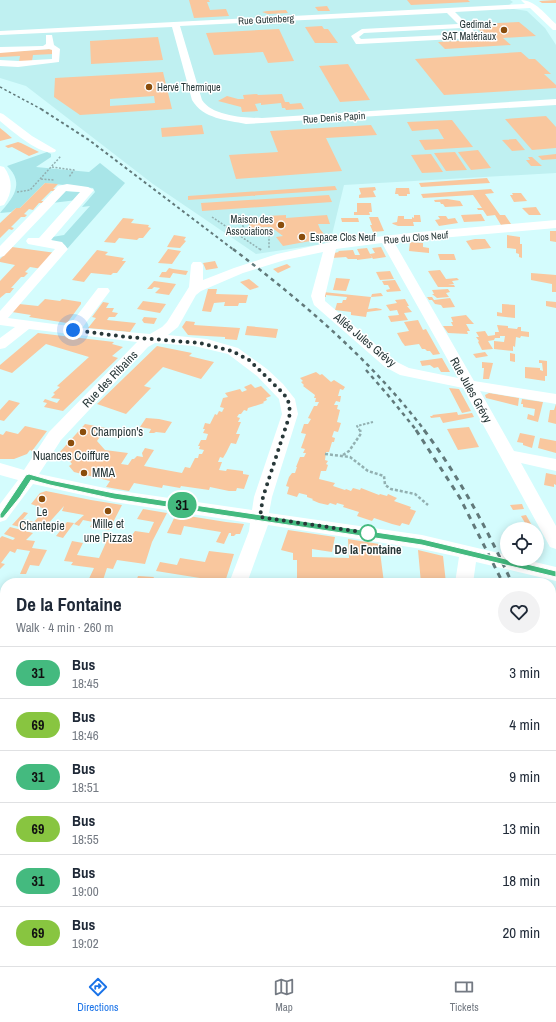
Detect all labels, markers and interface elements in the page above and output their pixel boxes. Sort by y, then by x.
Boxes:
street label: Rue Gutenberg [238,12,295,27]
place label: Gedimat - SAT Matériaux [442,18,497,43]
marker: Gedimat - SAT Matériaux [499,25,509,35]
place label: Hervé Thermique [157,81,221,94]
marker: Hervé Thermique [144,82,154,92]
street label: Rue Denis Papin [302,109,366,126]
place label: Maison des Associations [225,213,273,238]
marker: Maison des Associations [276,220,286,230]
street label: Rue du Clos Neuf [383,228,450,247]
place label: Espace Clos Neuf [310,231,376,244]
marker: Espace Clos Neuf [297,232,307,242]
street label: Allée Jules Grévy [330,309,400,371]
your location [63,320,83,340]
street label: Rue des Ribains [79,347,141,411]
street label: Rue Jules Grévy [446,354,496,426]
place label: Champion's [91,424,143,440]
marker: Champion's [78,427,88,437]
marker: Nuances Coiffure [66,438,76,448]
place label: Nuances Coiffure [33,448,109,464]
place label: MMA [92,465,115,481]
marker: MMA [79,468,89,478]
line badge: 31 [164,492,200,518]
marker: Le Chantepie [37,494,47,504]
text: 31 [176,496,188,514]
place label: Le Chantepie [19,504,65,534]
marker: Mille et une Pizzas [103,506,113,516]
place label: Mille et une Pizzas [84,516,132,546]
map controls [500,522,544,566]
button: locate [500,522,544,566]
marker: De la Fontaine [359,524,377,542]
place label: De la Fontaine [335,542,402,558]
text: De la Fontaine [16,591,122,617]
button: heart [498,591,540,633]
text: Walk · 4 min · 260 m [16,619,113,636]
text: Bus [72,654,95,675]
text: 3 min [509,662,540,683]
text: 31 [32,664,44,682]
text: 18:45 [72,675,99,692]
text: Bus [72,706,95,727]
text: 4 min [509,714,540,735]
text: 69 [32,716,44,734]
text: 18:46 [72,727,99,744]
text: Bus [72,758,95,779]
text: 9 min [509,766,540,787]
text: 31 [32,768,44,786]
text: 18:51 [72,779,99,796]
text: Bus [72,810,95,831]
text: 13 min [502,818,540,839]
text: 69 [32,820,44,838]
text: 18:55 [72,831,99,848]
text: Bus [72,862,95,883]
text: 18 min [502,870,540,891]
text: 31 [32,872,44,890]
text: 19:00 [72,883,99,900]
text: Bus [72,914,95,935]
text: 20 min [502,922,540,943]
text: 69 [32,924,44,942]
text: 19:02 [72,935,99,952]
tab: Directions [77,976,118,1014]
tab: Map [273,976,295,1014]
tab: Tickets [450,976,479,1014]

